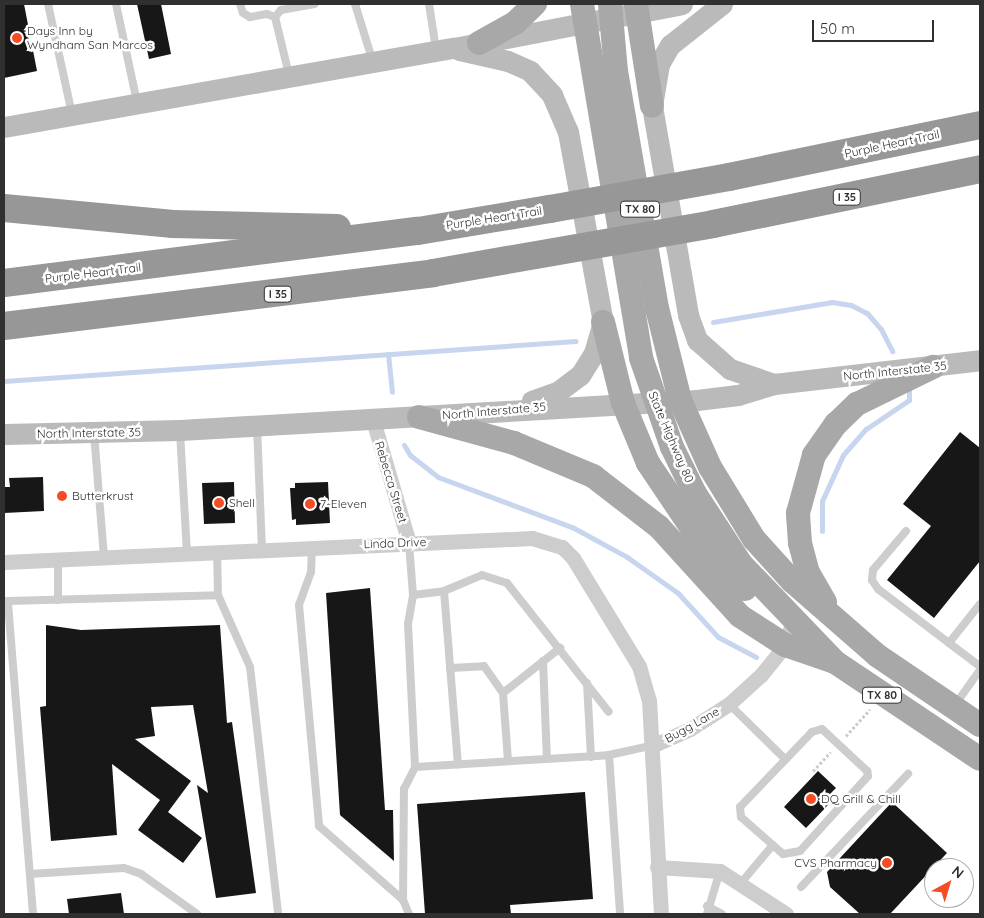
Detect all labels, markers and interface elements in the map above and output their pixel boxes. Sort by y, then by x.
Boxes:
scale bar [814,10,936,42]
text: 50 m [820,19,855,38]
place label: Days Inn by Wyndham San Marcos [27,24,153,52]
marker: Days Inn by Wyndham San Marcos [11,32,23,44]
street label: Purple Heart Trail [843,127,941,161]
road number: I 35 [832,188,862,206]
road number: TX 80 [620,200,660,218]
street label: Purple Heart Trail [445,203,543,233]
street label: Purple Heart Trail [44,260,142,286]
road number: I 35 [263,286,293,302]
street label: North Interstate 35 [843,358,947,384]
street label: State Highway 80 [645,389,697,485]
street label: North Interstate 35 [442,399,546,423]
street label: North Interstate 35 [37,425,141,441]
street label: Rebecca Street [372,439,410,525]
place label: Butterkrust [72,489,134,503]
marker: Butterkrust [56,490,68,502]
place label: Shell [229,496,255,510]
marker: Shell [213,497,225,509]
place label: 7-Eleven [320,497,367,511]
marker: 7-Eleven [304,498,316,510]
street label: Linda Drive [363,535,427,551]
road number: TX 80 [862,686,902,704]
street label: Bugg Lane [662,704,722,746]
place label: DQ Grill & Chill [821,792,901,806]
marker: DQ Grill & Chill [805,793,817,805]
place label: CVS Pharmacy [794,856,877,870]
marker: CVS Pharmacy [881,857,893,869]
north arrow [924,858,974,908]
text: N [948,862,967,882]

